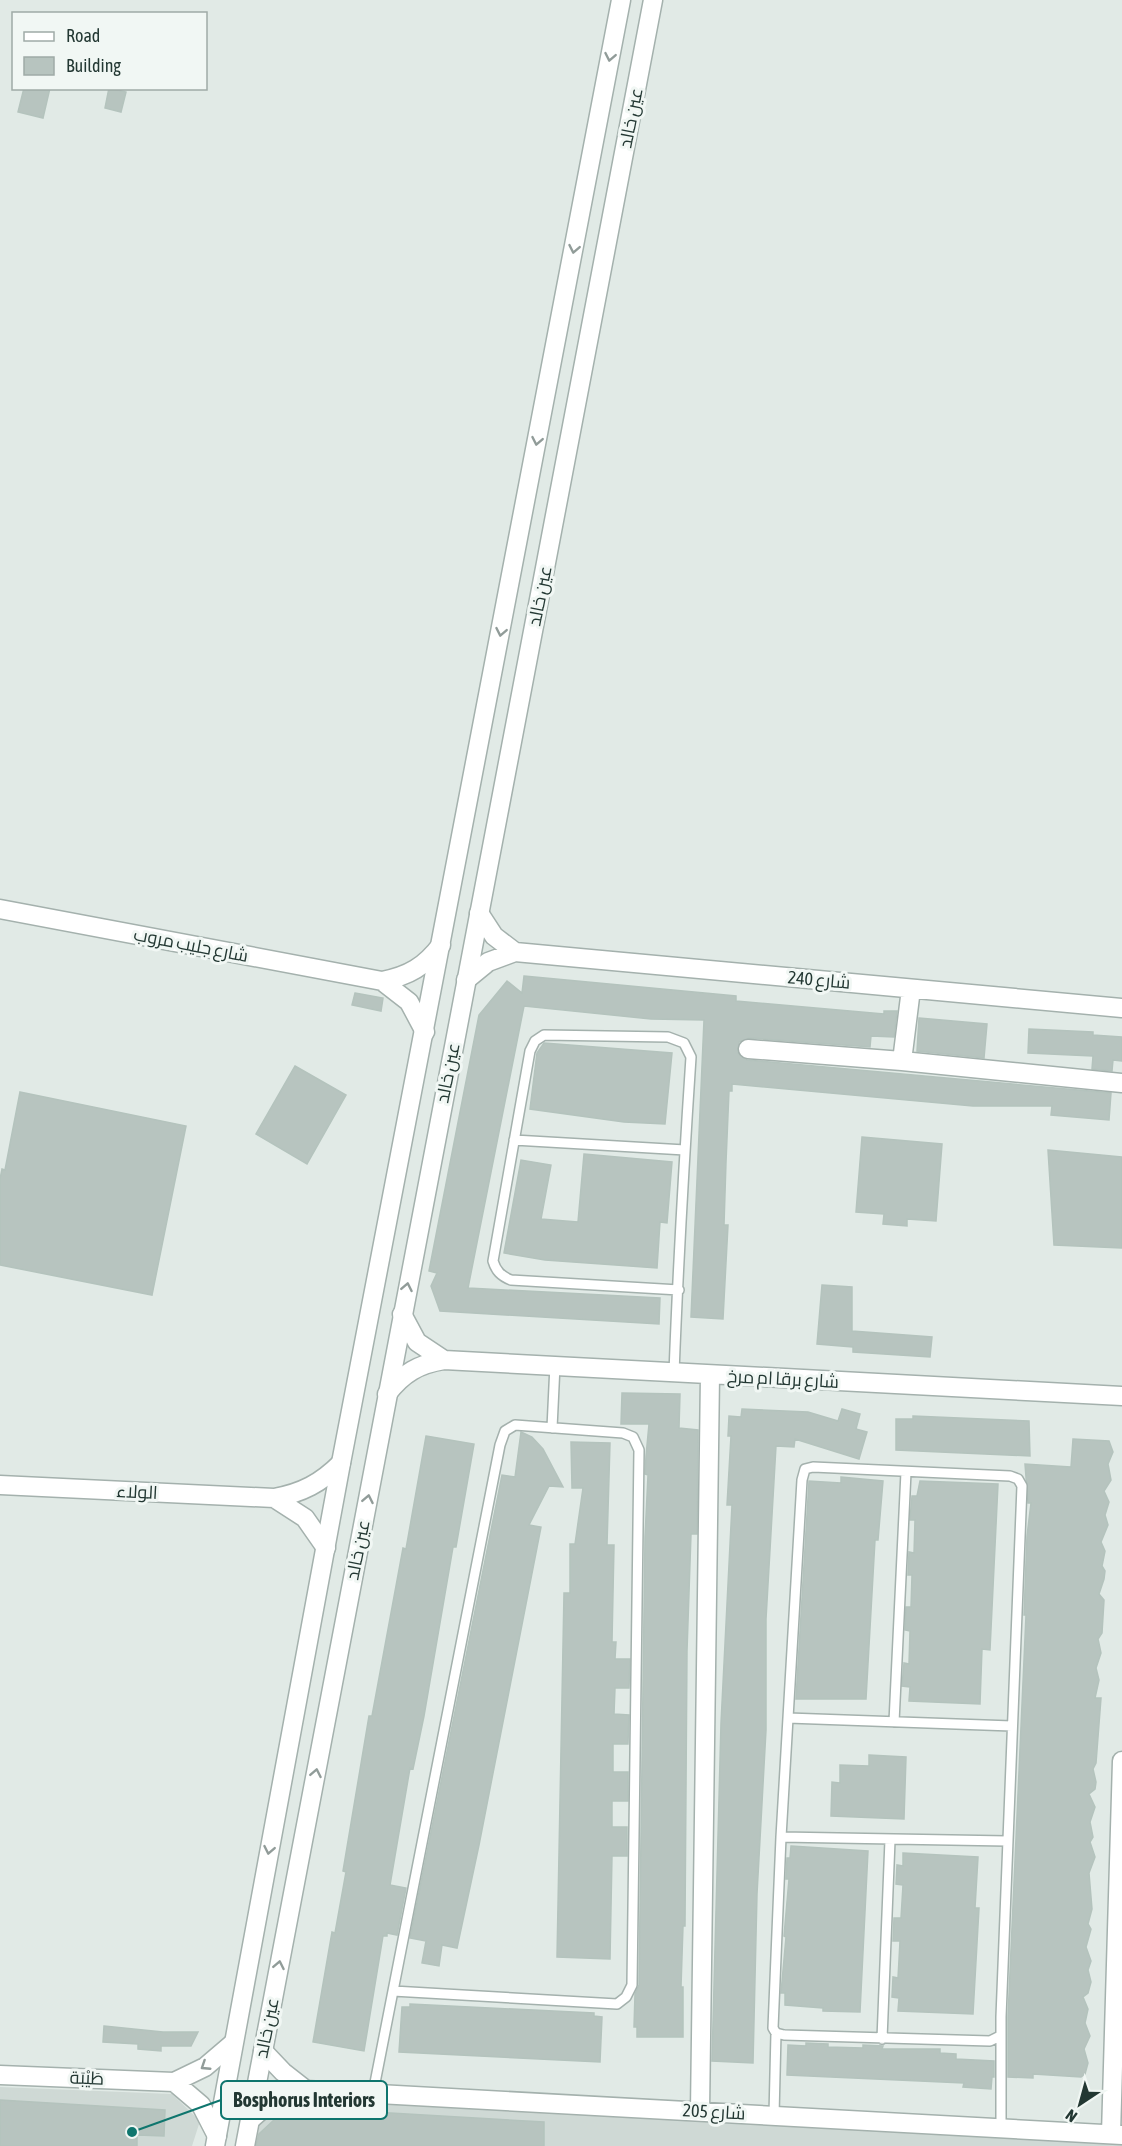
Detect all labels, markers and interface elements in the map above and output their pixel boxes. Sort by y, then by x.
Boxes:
legend [12,12,207,90]
text: Road [66,25,100,46]
one-way arrow [604,52,617,62]
text: Building [66,55,121,76]
street label: عين خالد [614,86,648,150]
one-way arrow [568,244,581,254]
one-way arrow [531,435,544,445]
street label: عين خالد [523,564,557,628]
one-way arrow [495,627,508,637]
street label: شارع جليب مروب [132,923,250,968]
street label: شارع 240 [787,966,851,995]
street label: عين خالد [431,1041,465,1105]
one-way arrow [400,1282,413,1292]
street label: شارع برقا ام مرخ [726,1365,840,1394]
street label: الولاء [116,1480,158,1504]
one-way arrow [361,1494,373,1504]
street label: عين خالد [341,1518,375,1582]
one-way arrow [309,1768,321,1778]
one-way arrow [263,1845,276,1855]
one-way arrow [272,1960,285,1970]
street label: عين خالد [250,1996,284,2060]
one-way arrow [201,2059,212,2070]
street label: طَيْبَة [69,2066,105,2089]
north arrow [1050,2074,1110,2134]
callout: Bosphorus Interiors [221,2081,387,2119]
text: Bosphorus Interiors [233,2088,375,2111]
street label: شارع 205 [682,2099,746,2126]
text: N [1062,2106,1080,2126]

